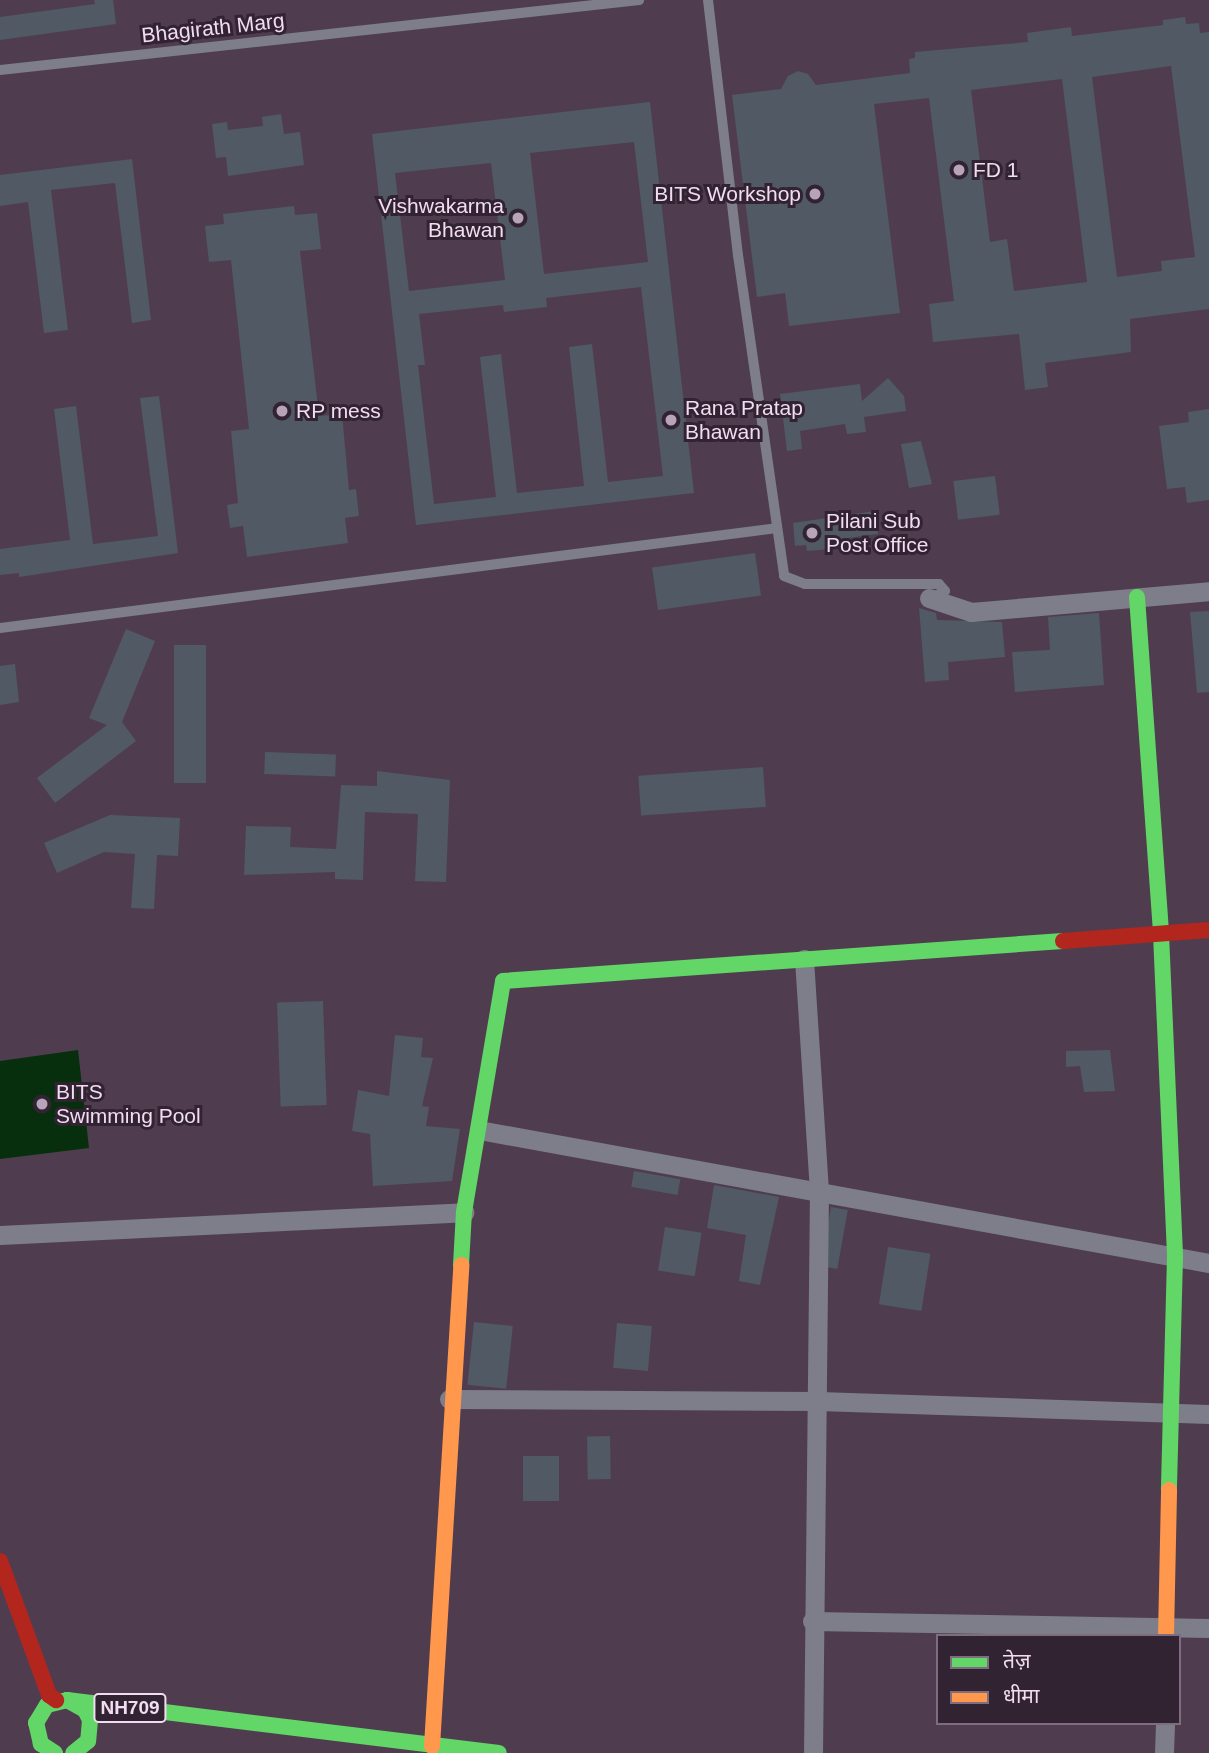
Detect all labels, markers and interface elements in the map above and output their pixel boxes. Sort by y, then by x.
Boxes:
street label: Bhagirath Marg [140,8,286,48]
place label: FD 1 [973,157,1019,183]
marker: FD 1 [951,162,967,178]
place label: BITS Workshop [654,181,801,207]
marker: BITS Workshop [807,186,823,202]
place label: Vishwakarma Bhawan [378,193,504,243]
marker: Vishwakarma Bhawan [510,210,526,226]
place label: Rana Pratap Bhawan [685,395,803,445]
place label: RP mess [296,398,381,424]
marker: RP mess [274,403,290,419]
marker: Rana Pratap Bhawan [663,412,679,428]
place label: Pilani Sub Post Office [826,508,928,558]
marker: Pilani Sub Post Office [804,525,820,541]
place label: BITS Swimming Pool [56,1079,201,1129]
marker: BITS Swimming Pool [34,1096,50,1112]
legend [936,1634,1181,1725]
text: तेज़ [1003,1649,1031,1672]
text: धीमा [1003,1684,1039,1707]
road number: NH709 [93,1692,167,1724]

